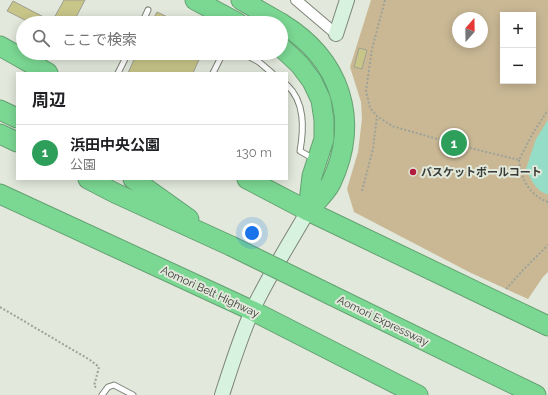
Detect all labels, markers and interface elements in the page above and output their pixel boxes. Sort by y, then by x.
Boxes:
north arrow [452,12,488,48]
map controls [500,12,536,84]
button: + [500,12,536,48]
search box [16,16,288,60]
icon: search [30,27,52,49]
text: ここで検索 [62,31,137,49]
button: − [500,48,536,84]
text: 周辺 [32,90,66,110]
pin: 1 [441,128,467,158]
text: 浜田中央公園 [70,136,160,154]
text: 1 [42,145,48,160]
text: 130 m [236,145,272,160]
text: 公園 [70,157,96,172]
place label: バスケットボールコート [421,166,542,179]
marker: バスケットボールコート [408,167,418,177]
your location [242,223,262,243]
street label: Aomori Belt Highway [159,264,261,321]
street label: Aomori Expressway [335,293,431,349]

